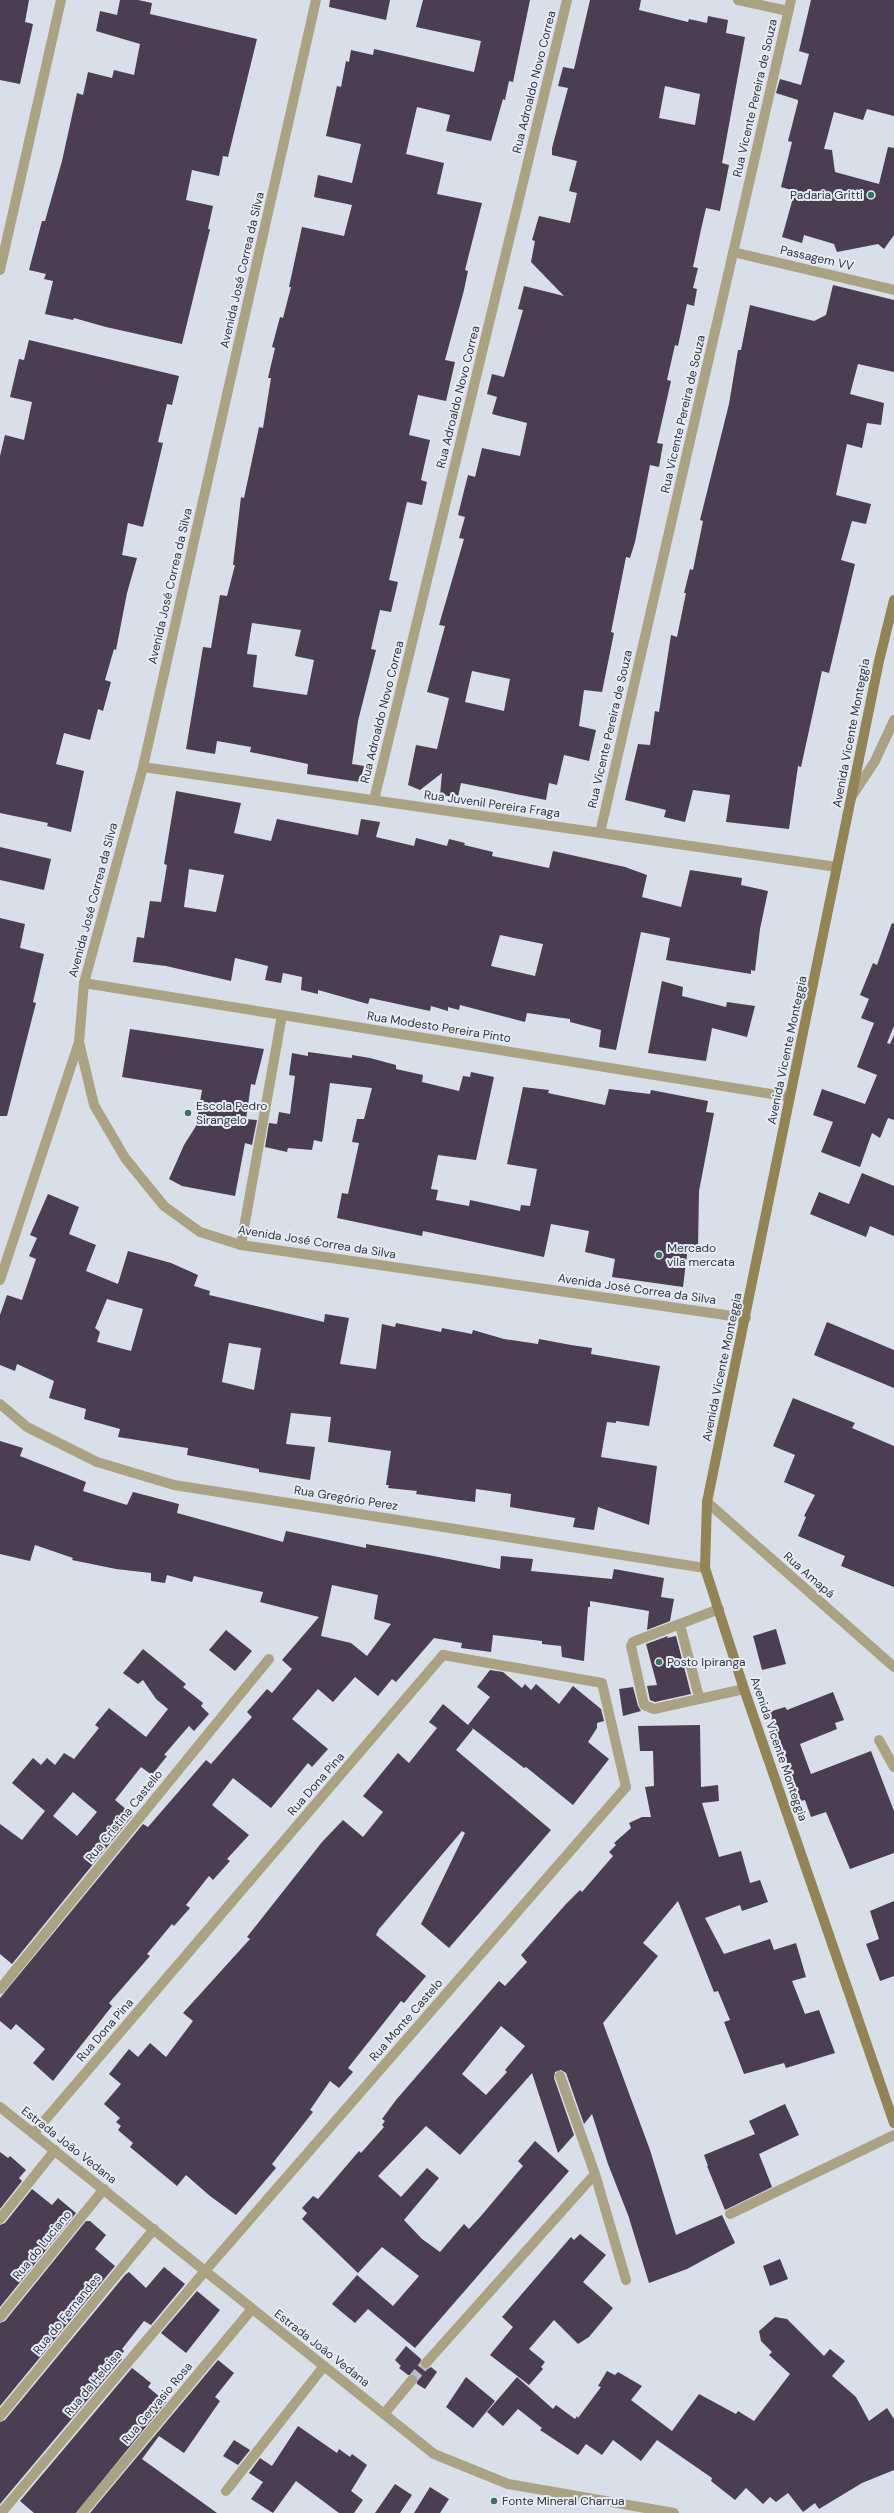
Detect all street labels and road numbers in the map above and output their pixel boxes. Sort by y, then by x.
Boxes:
street label: Rua Adroaldo Novo Correa [509,9,559,155]
street label: Rua Vicente Pereira de Souza [729,17,781,179]
street label: Avenida José Correa da Silva [216,190,268,350]
street label: Passagem VV [779,242,855,274]
street label: Rua Adroaldo Novo Correa [433,324,483,470]
street label: Rua Vicente Pereira de Souza [657,333,709,495]
street label: Avenida José Correa da Silva [144,506,196,666]
street label: Rua Adroaldo Novo Correa [357,639,407,785]
street label: Rua Vicente Pereira de Souza [584,648,636,810]
street label: Avenida Vicente Monteggia [829,657,873,809]
street label: Rua Juvenil Pereira Fraga [423,787,561,821]
street label: Avenida José Correa da Silva [65,821,121,979]
street label: Avenida Vicente Monteggia [763,974,811,1126]
street label: Rua Modesto Pereira Pinto [366,1008,512,1046]
street label: Avenida José Correa da Silva [237,1222,397,1262]
street label: Avenida José Correa da Silva [557,1270,717,1308]
street label: Avenida Vicente Monteggia [698,1291,746,1443]
street label: Rua Gregório Perez [293,1482,399,1514]
street label: Rua Amapá [780,1548,838,1602]
street label: Avenida Vicente Monteggia [747,1675,811,1823]
street label: Rua Dona Pina [284,1749,348,1819]
street label: Rua Cristina Castello [82,1767,166,1865]
street label: Rua Monte Castelo [366,1975,446,2065]
street label: Rua Dona Pina [73,1995,137,2065]
street label: Estrada João Vedana [18,2103,120,2187]
street label: Rua do Luciano [9,2207,75,2283]
street label: Rua do Fernandes [29,2270,105,2358]
street label: Estrada João Vedana [271,2306,373,2390]
street label: Rua da Heloisa [61,2347,125,2419]
street label: Rua Gervasio Rosa [118,2359,196,2447]

